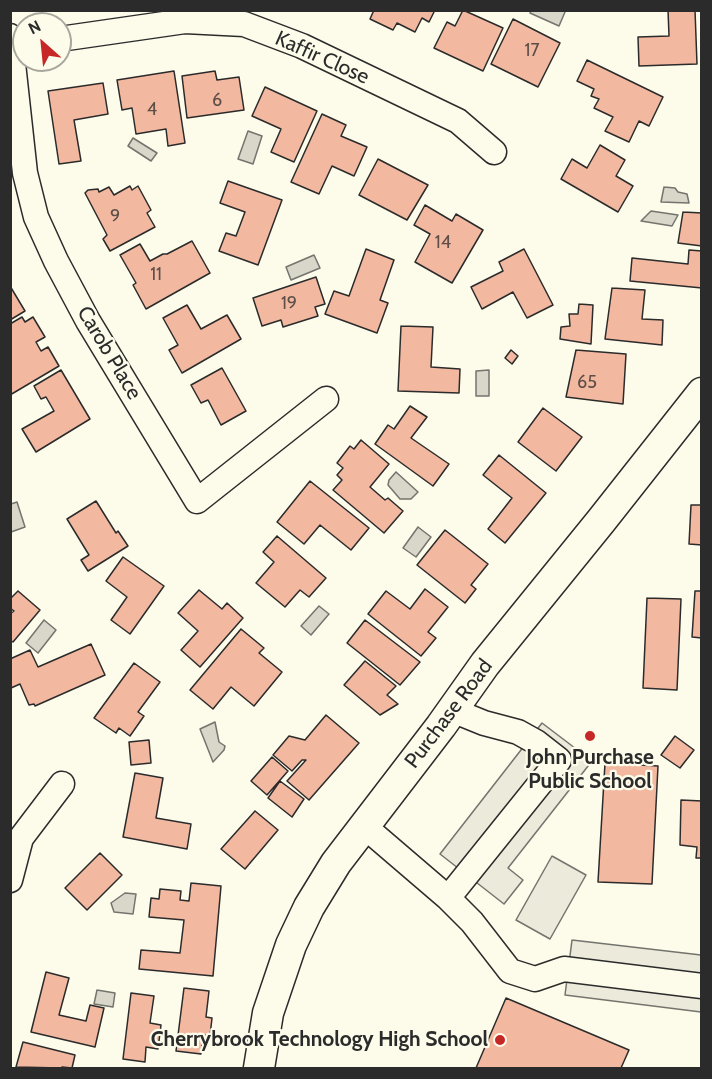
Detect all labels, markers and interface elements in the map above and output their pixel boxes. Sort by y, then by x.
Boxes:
north arrow [12,12,72,72]
text: N [25,16,44,38]
street label: Kaffir Close [271,26,373,90]
house number: 17 [525,40,539,62]
house number: 6 [212,90,222,112]
house number: 4 [147,99,157,121]
house number: 9 [110,206,120,228]
house number: 14 [435,232,451,254]
house number: 11 [150,264,162,286]
house number: 19 [281,293,297,315]
street label: Carob Place [71,302,147,404]
house number: 65 [577,372,597,394]
street label: Purchase Road [400,655,498,773]
marker: John Purchase Public School [583,729,597,743]
place label: John Purchase Public School [526,745,654,795]
place label: Cherrybrook Technology High School [151,1027,488,1053]
marker: Cherrybrook Technology High School [493,1033,507,1047]

